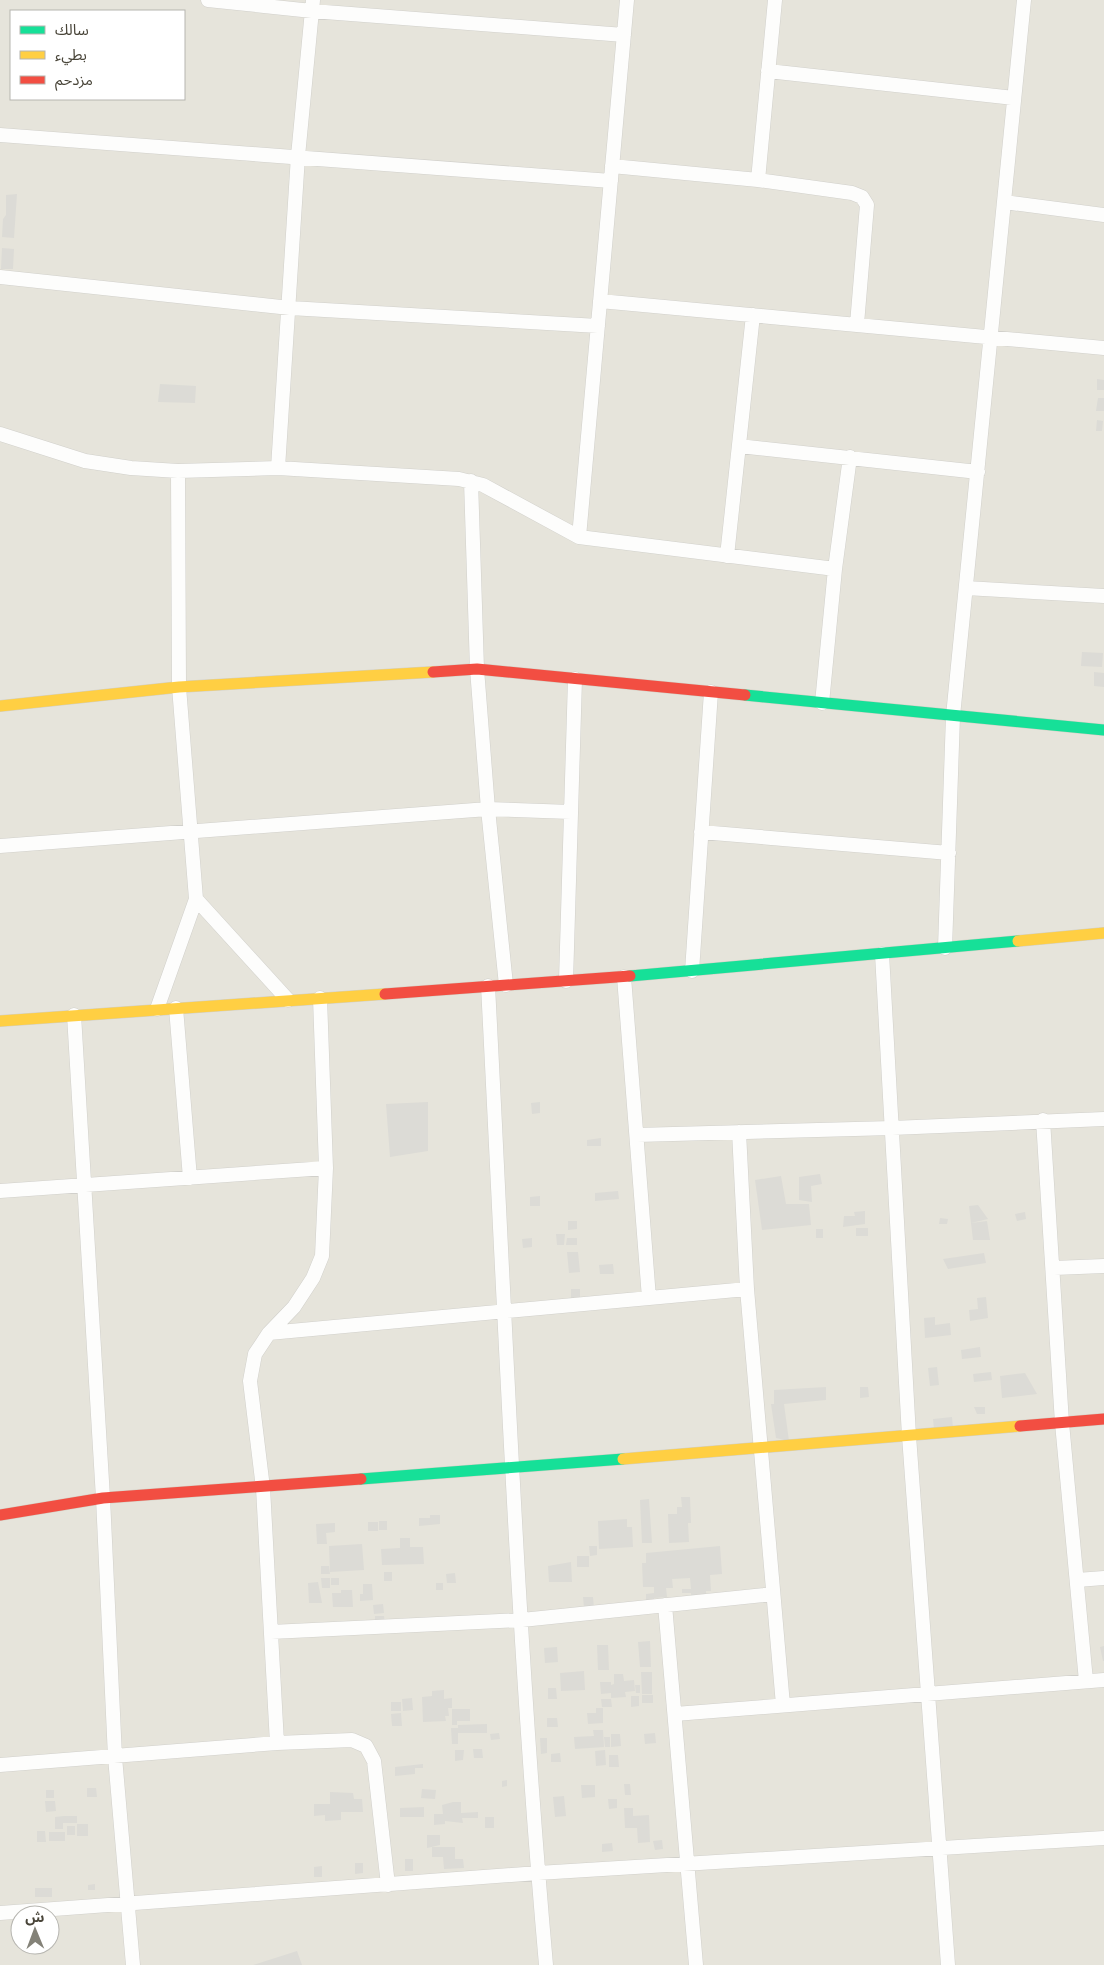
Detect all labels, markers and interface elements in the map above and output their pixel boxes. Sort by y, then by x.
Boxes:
legend [10,10,185,100]
text: سالك [55,19,89,40]
text: بطيء [55,44,87,66]
text: مزدحم [55,69,93,91]
north arrow [10,1905,60,1955]
text: ش [25,1908,45,1926]

